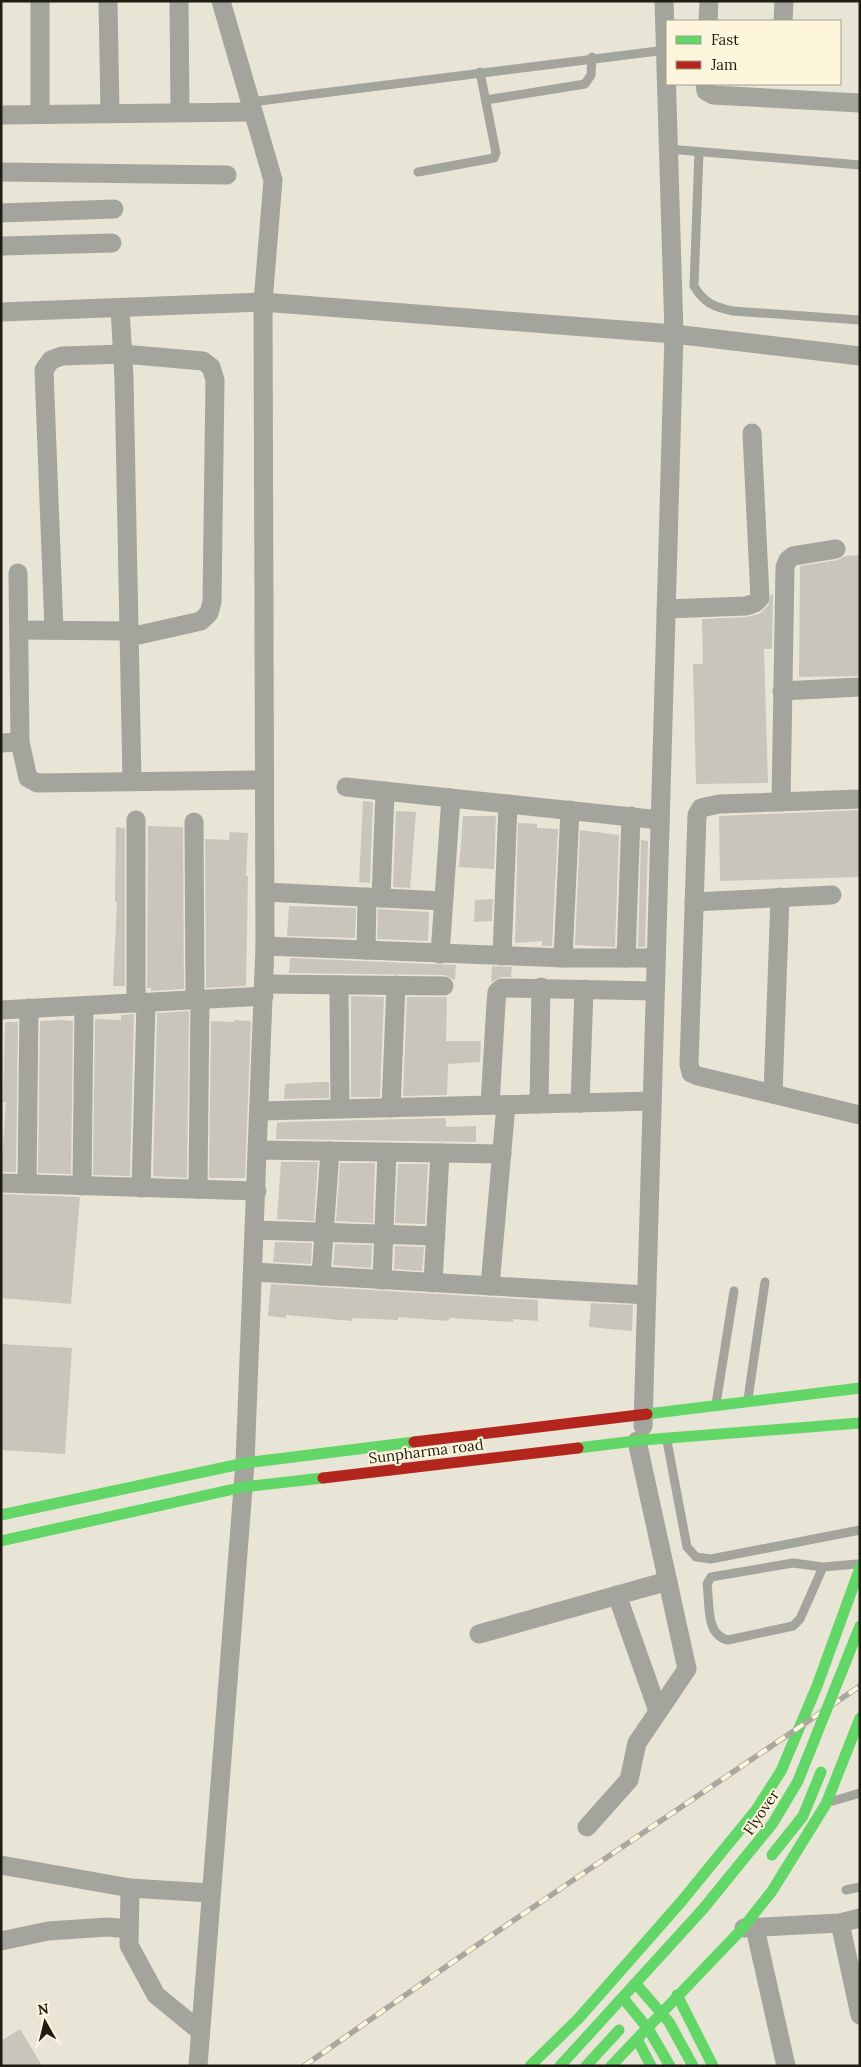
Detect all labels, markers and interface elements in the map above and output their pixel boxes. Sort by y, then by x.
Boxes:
legend [666,20,841,85]
text: Fast [711,30,739,49]
text: Jam [710,55,738,74]
street label: Sunpharma road [367,1435,485,1467]
street label: Flyover [739,1785,783,1838]
north arrow [20,1997,70,2047]
text: N [37,1999,50,2019]

